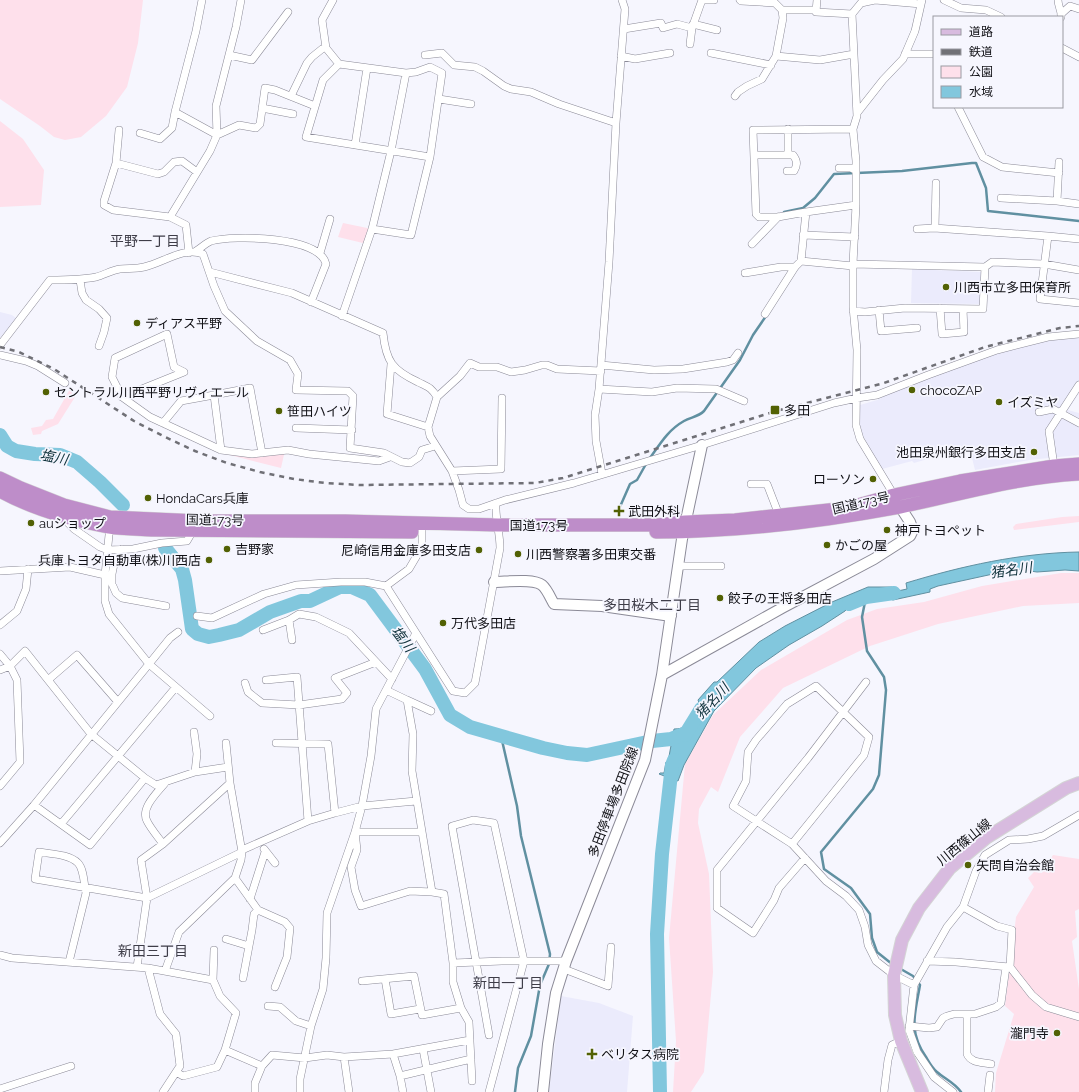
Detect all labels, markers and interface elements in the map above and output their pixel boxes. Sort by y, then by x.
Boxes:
legend [933,16,1063,108]
text: 道路 [969,25,993,39]
text: 鉄道 [969,45,993,59]
text: 公園 [969,65,993,79]
text: 水域 [969,85,993,99]
district label: 平野一丁目 [110,233,180,249]
place label: 川西市立多田保育所 [954,280,1071,295]
marker: 川西市立多田保育所 [941,282,951,292]
place label: ディアス平野 [145,316,222,331]
marker: ディアス平野 [132,318,142,328]
place label: chocoZAP [920,383,982,398]
place label: セントラル川西平野リヴィエール [54,385,249,400]
marker: chocoZAP [907,385,917,395]
marker: セントラル川西平野リヴィエール [41,387,51,397]
place label: イズミヤ [1007,395,1059,410]
marker: イズミヤ [994,397,1004,407]
place label: 多田 [784,403,810,418]
place label: 笹田ハイツ [287,404,352,419]
marker: 多田 [769,404,781,416]
marker: 笹田ハイツ [274,406,284,416]
place label: 池田泉州銀行多田支店 [896,445,1026,460]
water label: 塩川 [39,446,71,468]
marker: 池田泉州銀行多田支店 [1029,447,1039,457]
place label: ローソン [813,472,865,487]
marker: ローソン [868,474,878,484]
street label: 国道173号 [831,489,891,517]
place label: HondaCars兵庫 [156,491,249,506]
marker: HondaCars兵庫 [143,493,153,503]
place label: 武田外科 [628,504,680,519]
marker: 武田外科 [613,505,625,517]
street label: 国道173号 [186,512,244,528]
place label: auショップ [39,516,106,531]
marker: auショップ [26,518,36,528]
street label: 国道173号 [510,518,568,533]
place label: 神戸トヨペット [895,523,986,538]
marker: 神戸トヨペット [882,525,892,535]
place label: かごの屋 [835,538,887,553]
marker: かごの屋 [822,540,832,550]
place label: 吉野家 [235,542,274,557]
place label: 尼崎信用金庫多田支店 [341,543,471,558]
marker: 吉野家 [222,544,232,554]
marker: 尼崎信用金庫多田支店 [474,545,484,555]
place label: 川西警察署多田東交番 [526,547,656,562]
marker: 川西警察署多田東交番 [513,549,523,559]
place label: 兵庫トヨタ自動車(株)川西店 [38,553,201,568]
marker: 兵庫トヨタ自動車(株)川西店 [204,555,214,565]
water label: 猪名川 [989,559,1035,581]
place label: 餃子の王将多田店 [728,591,832,606]
marker: 餃子の王将多田店 [715,593,725,603]
district label: 多田桜木二丁目 [603,597,701,613]
place label: 万代多田店 [451,616,516,631]
marker: 万代多田店 [438,618,448,628]
water label: 塩川 [388,623,419,657]
water label: 猪名川 [692,679,734,722]
street label: 多田停車場多田院線 [585,745,641,859]
street label: 川西篠山線 [934,816,994,868]
place label: 矢問自治会館 [976,858,1054,873]
marker: 矢問自治会館 [963,860,973,870]
district label: 新田三丁目 [118,943,188,959]
district label: 新田一丁目 [473,975,543,991]
place label: 瀧門寺 [1010,1026,1049,1041]
marker: 瀧門寺 [1052,1028,1062,1038]
place label: ベリタス病院 [601,1047,679,1062]
marker: ベリタス病院 [586,1048,598,1060]

